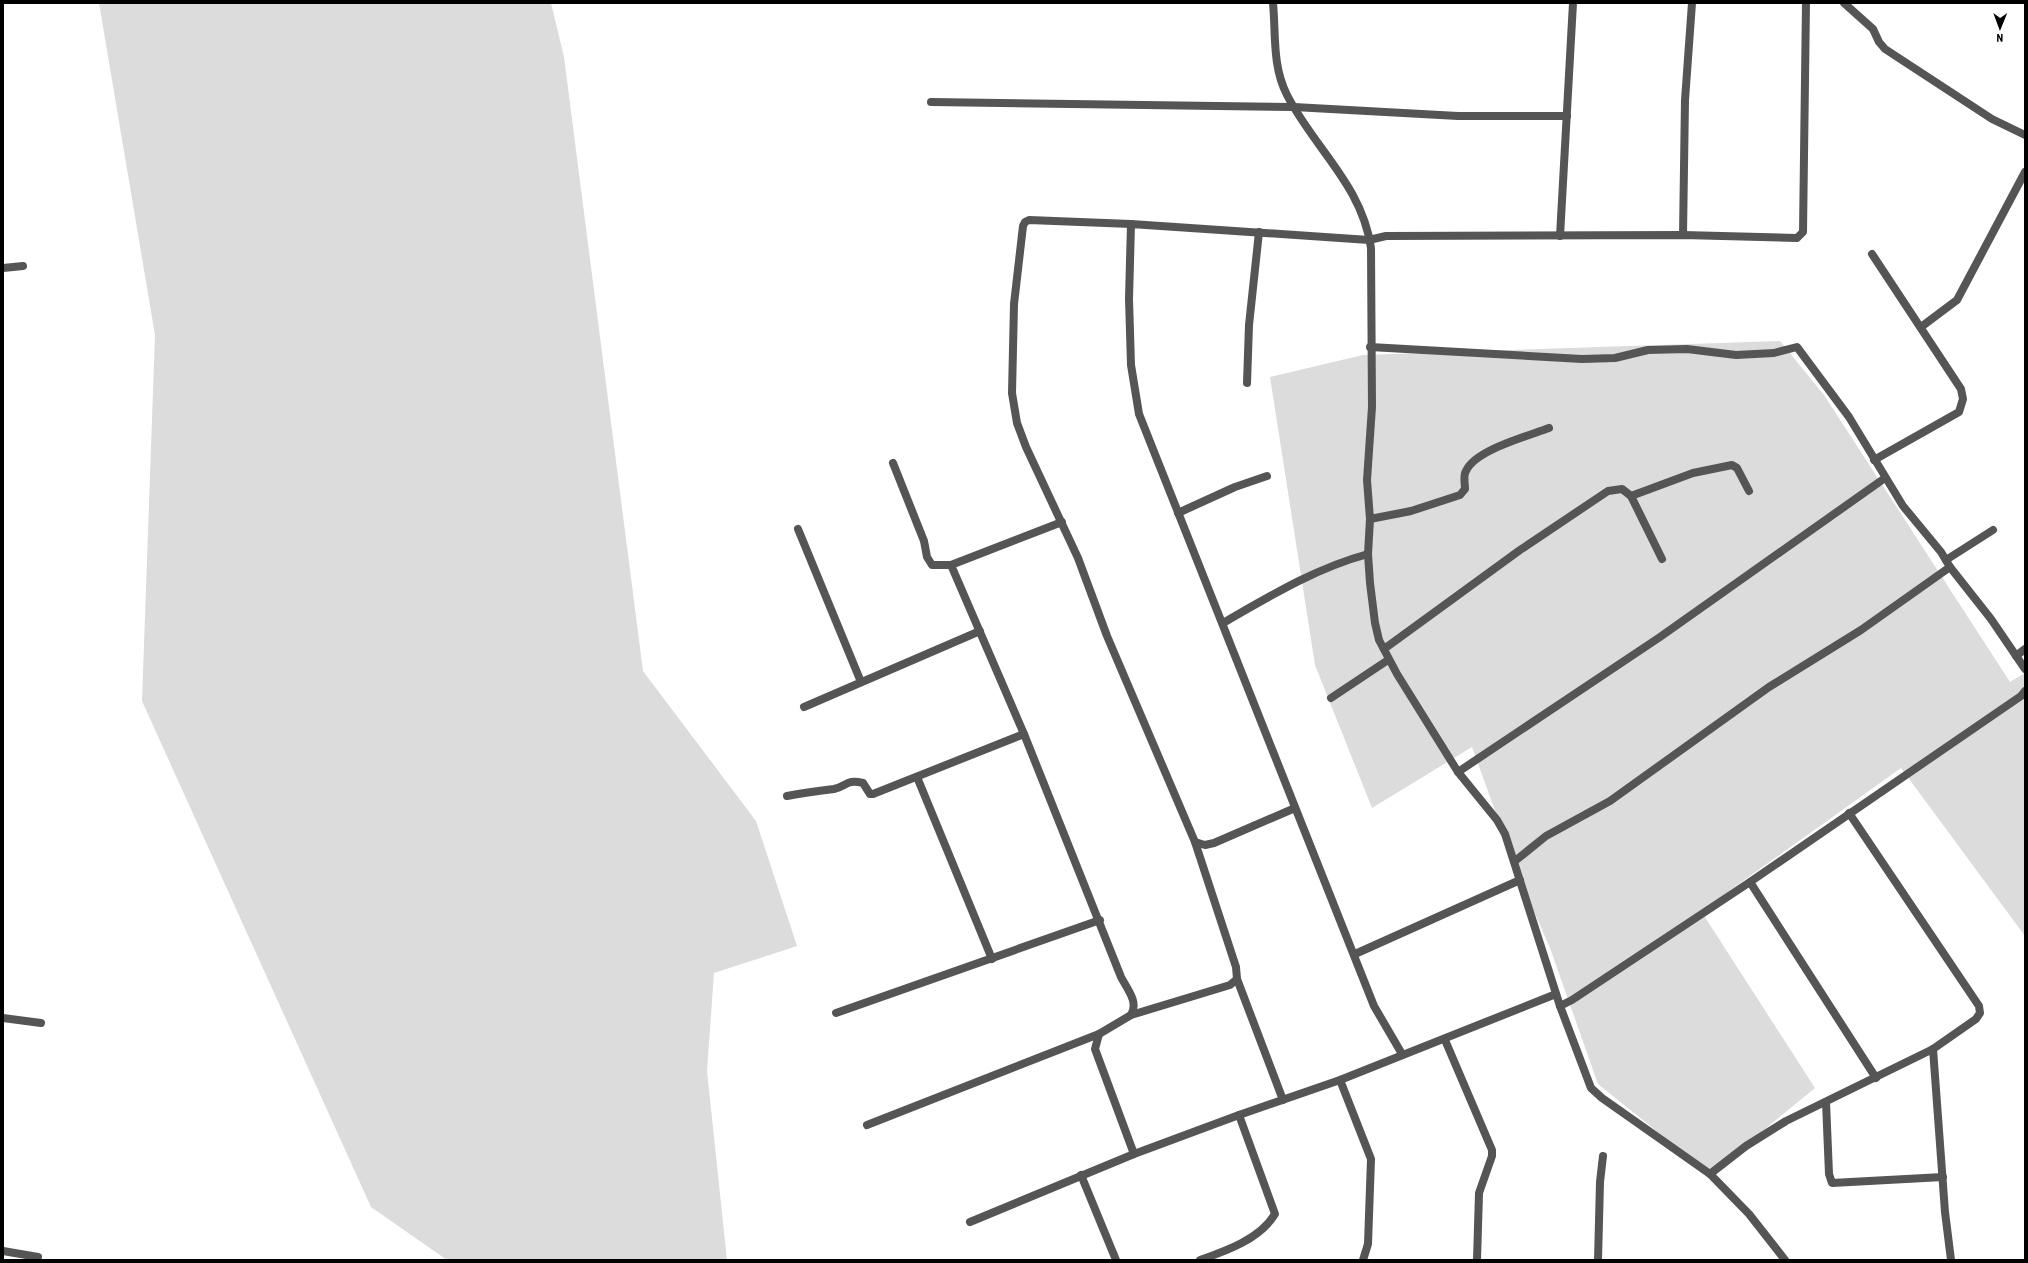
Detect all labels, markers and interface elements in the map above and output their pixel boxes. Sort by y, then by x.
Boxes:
north arrow [1980,8,2020,48]
text: N [1996,31,2003,44]

